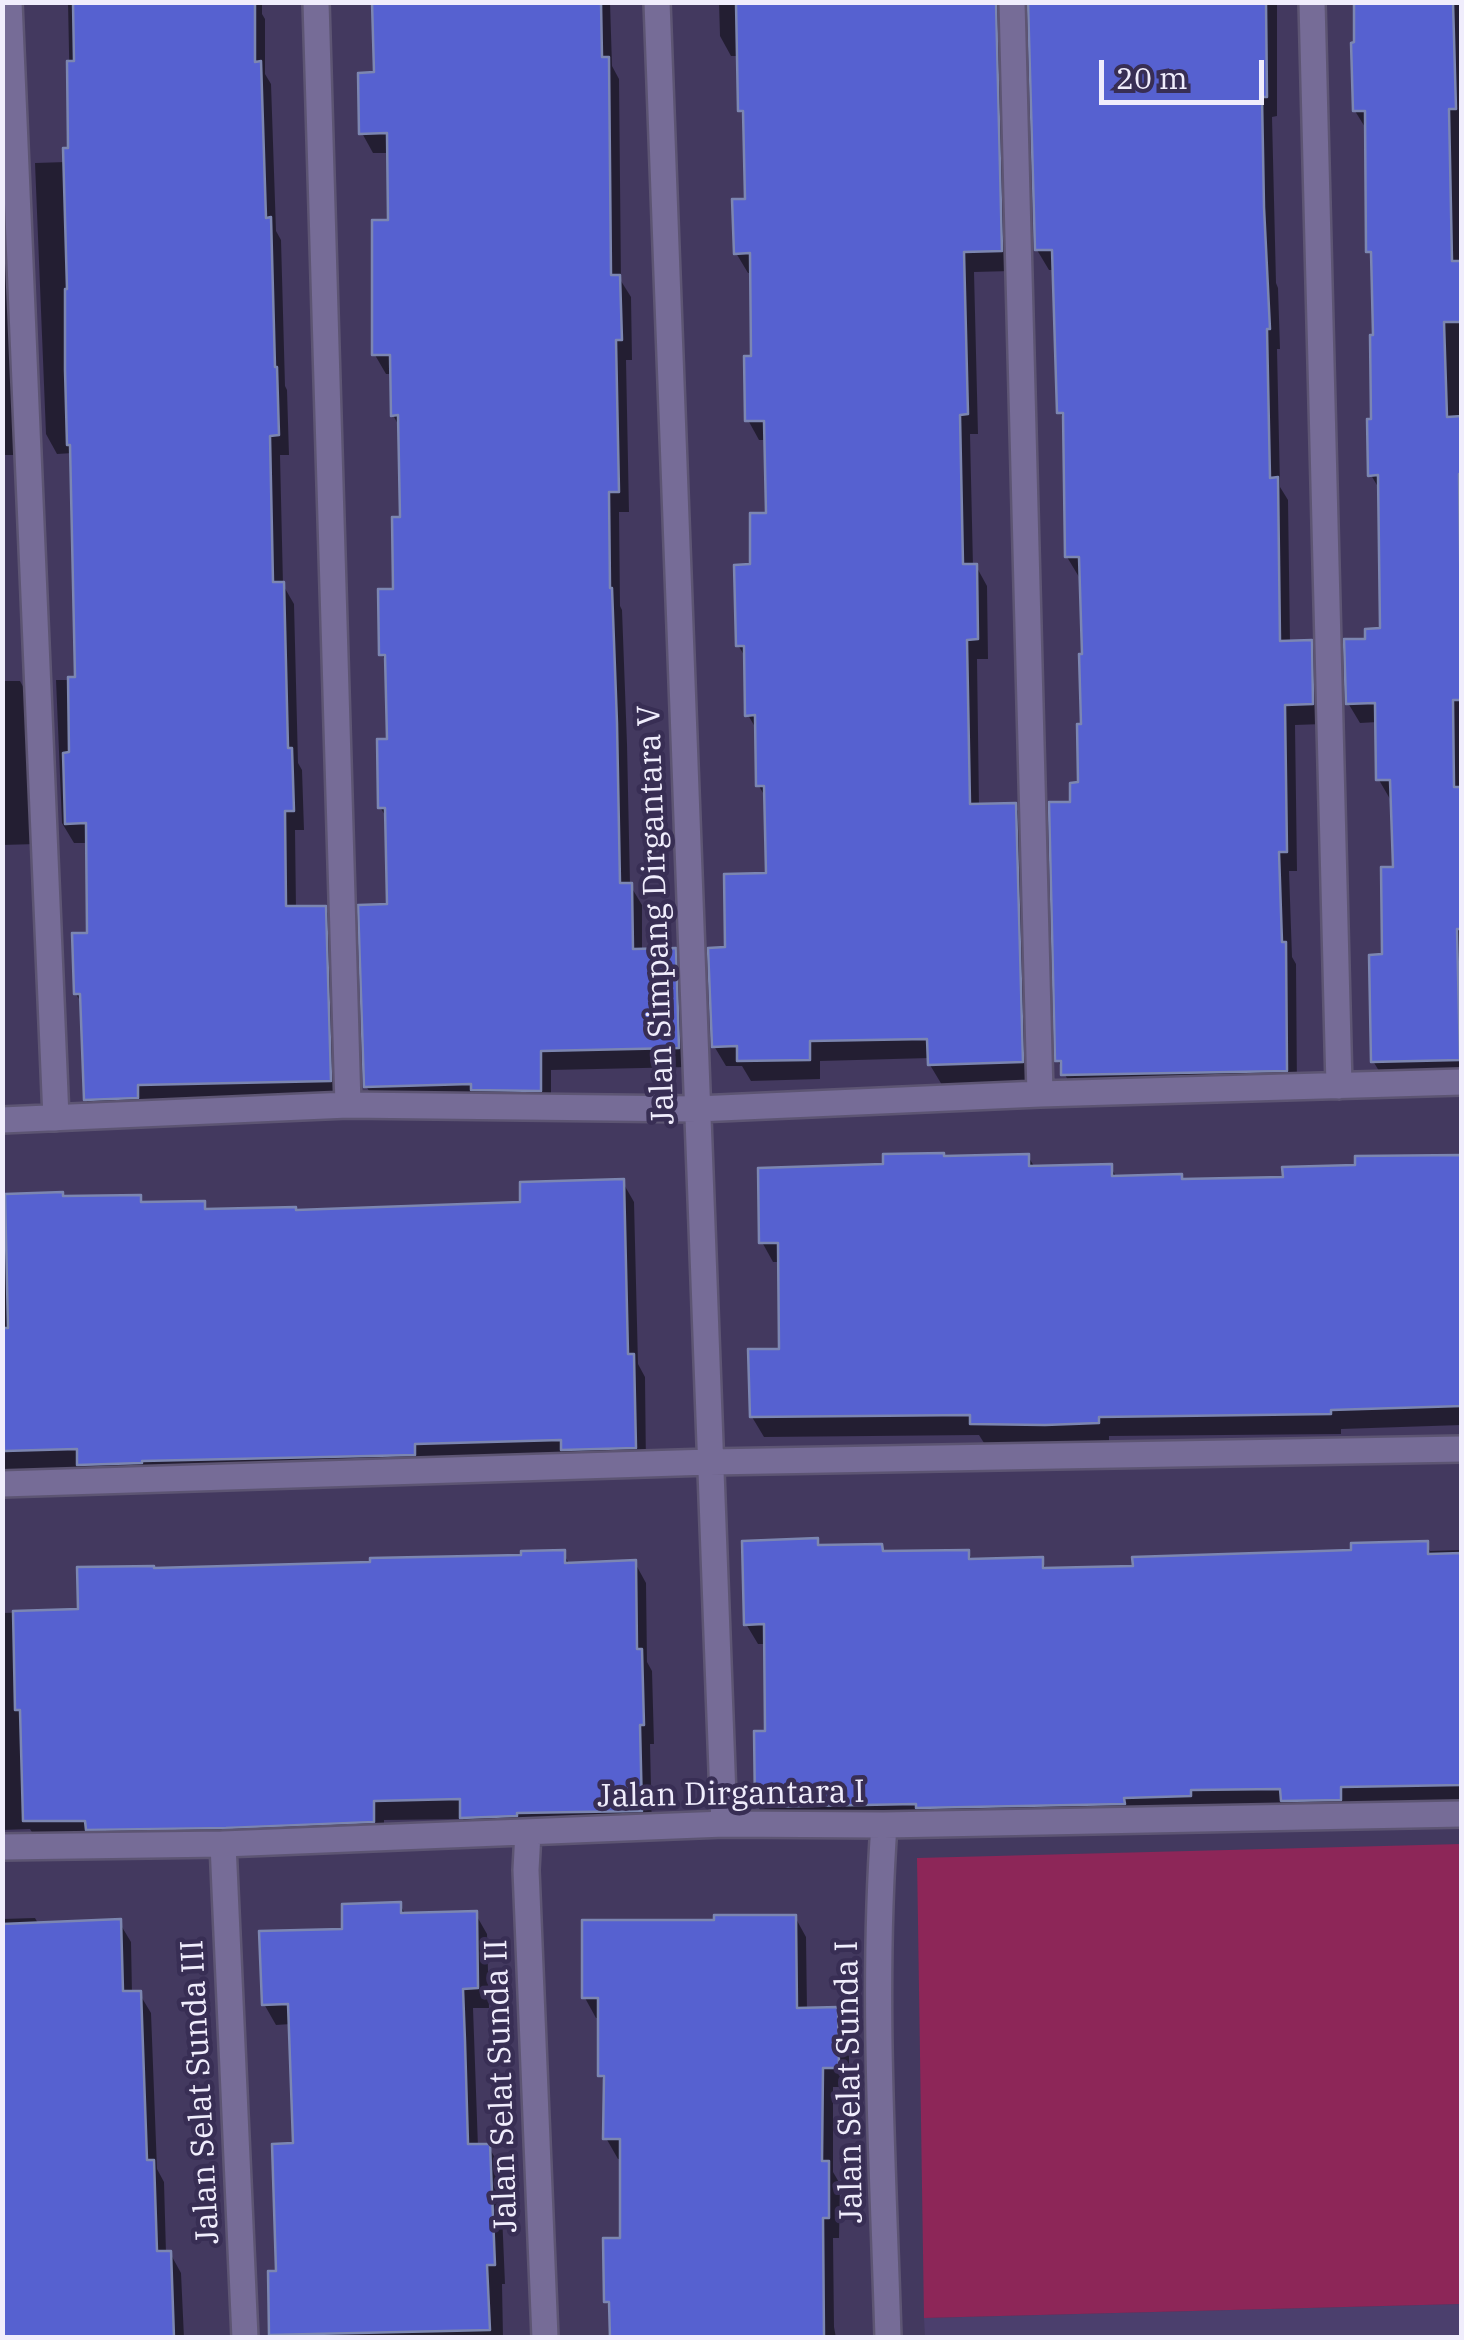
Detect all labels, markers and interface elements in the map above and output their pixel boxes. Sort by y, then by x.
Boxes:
scale bar [1104,40,1269,102]
text: 20 m [1116,58,1188,97]
street label: Jalan Simpang Dirgantara V [630,704,684,1126]
street label: Jalan Dirgantara I [597,1773,865,1817]
street label: Jalan Selat Sunda II [478,1938,526,2234]
street label: Jalan Selat Sunda III [174,1939,228,2245]
street label: Jalan Selat Sunda I [828,1940,872,2224]

